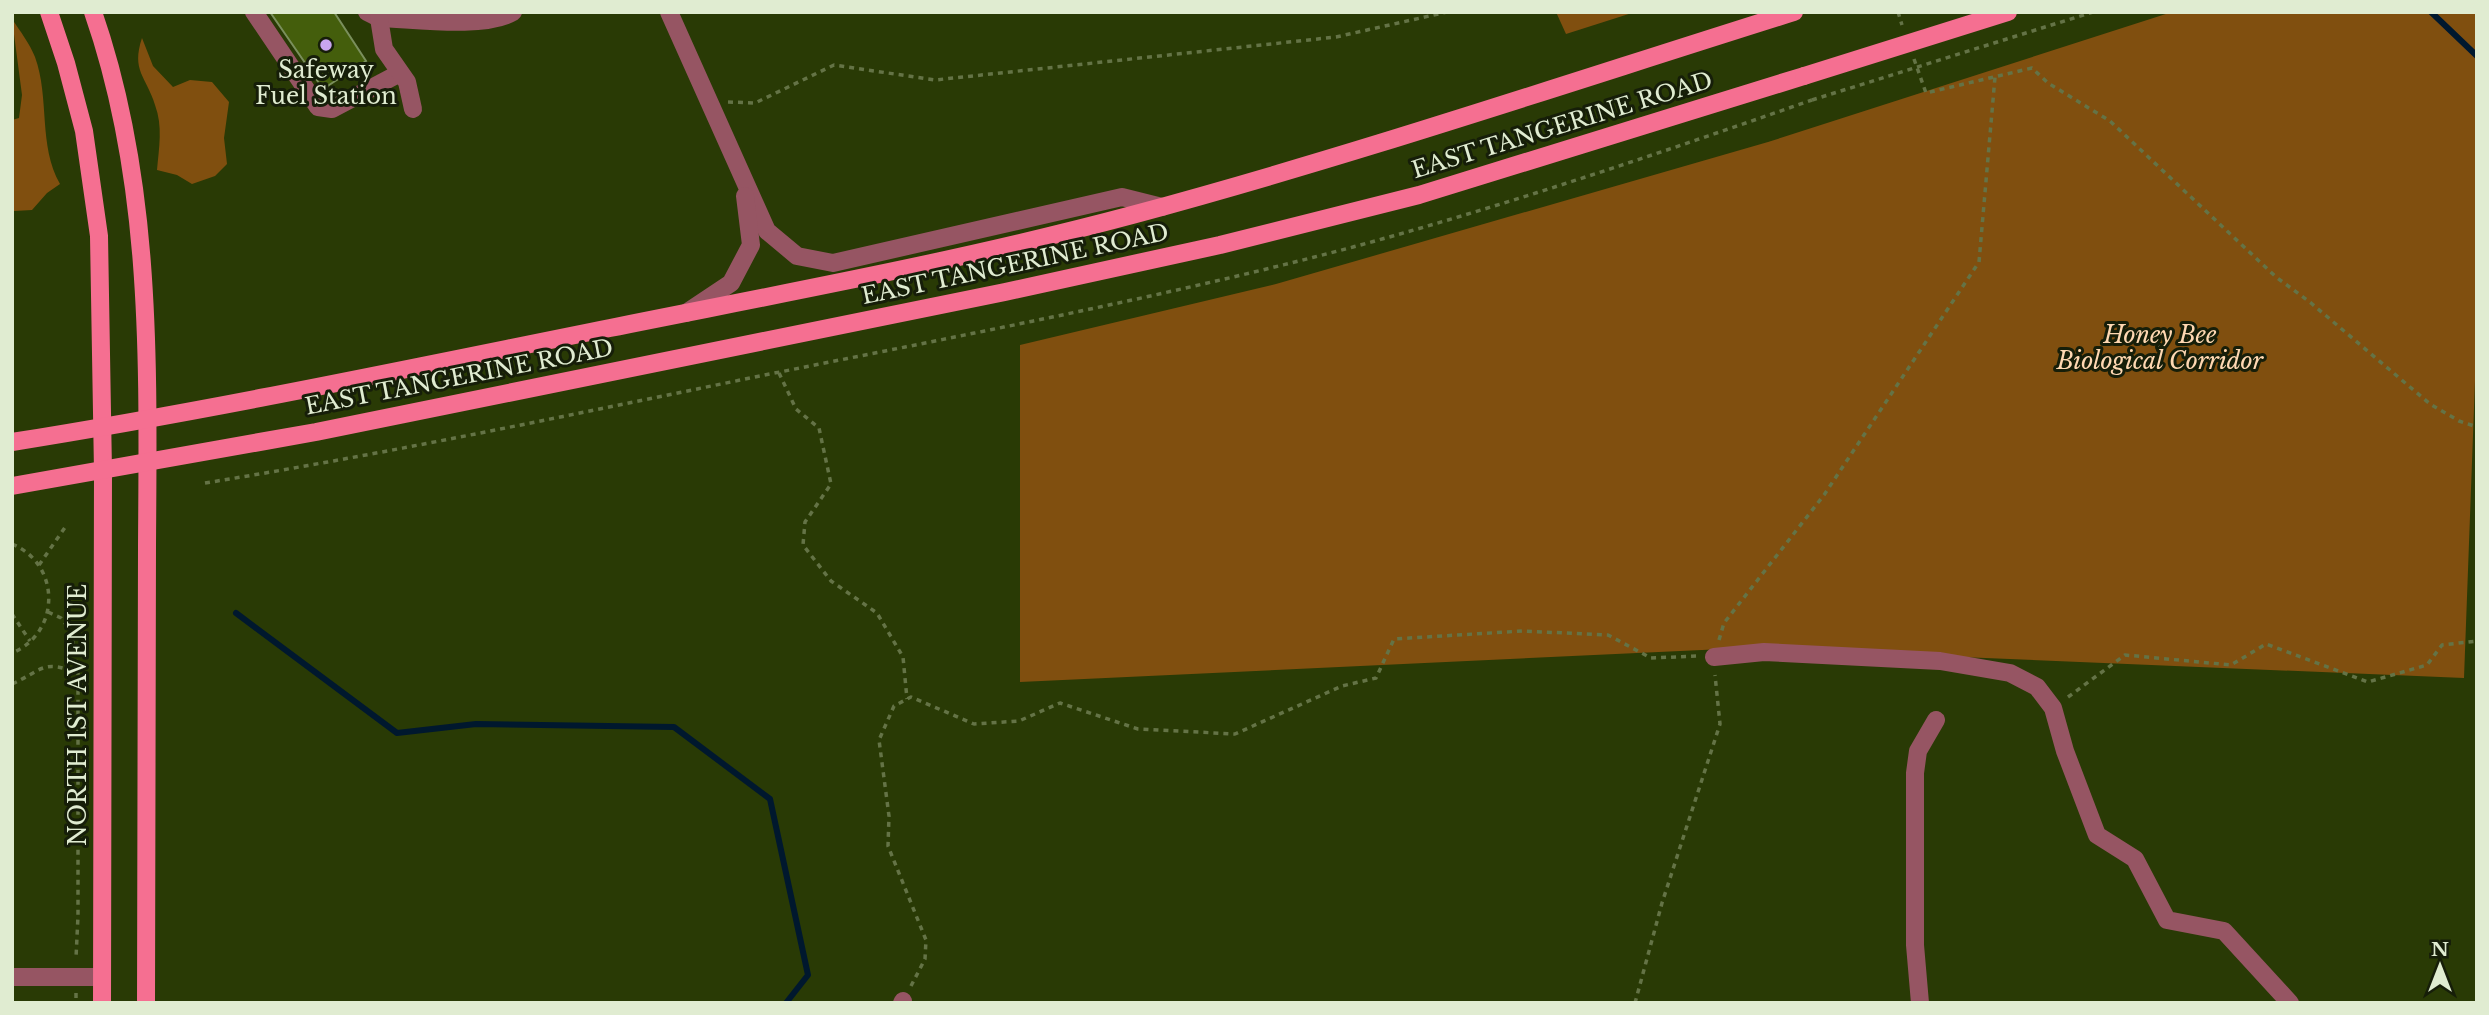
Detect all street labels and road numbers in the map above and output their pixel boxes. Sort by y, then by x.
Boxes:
street label: EAST TANGERINE ROAD [1408,66,1716,184]
street label: EAST TANGERINE ROAD [859,218,1171,310]
street label: EAST TANGERINE ROAD [303,333,615,421]
street label: NORTH 1ST AVENUE [64,584,92,846]

